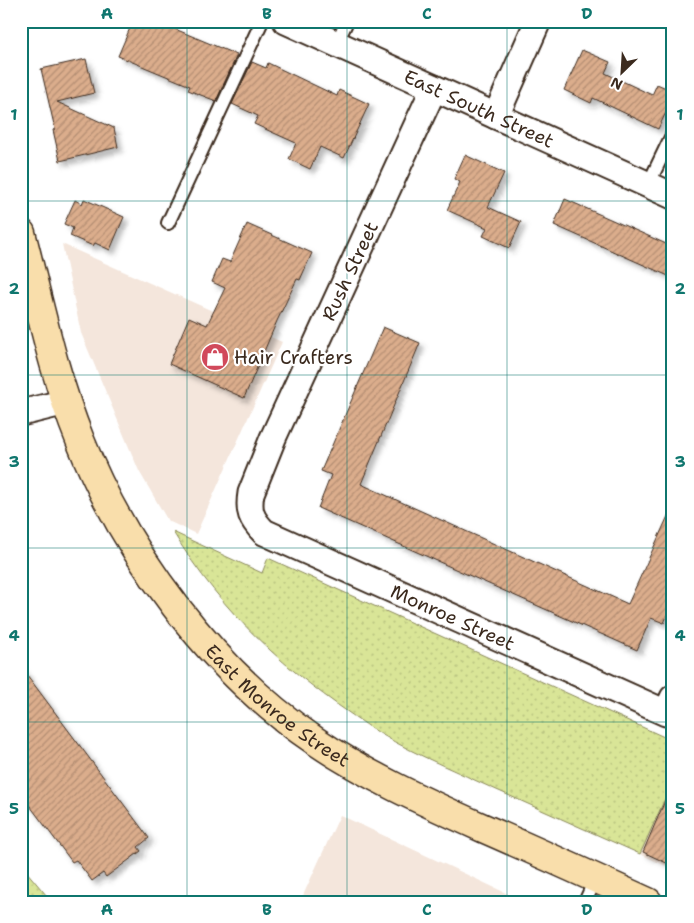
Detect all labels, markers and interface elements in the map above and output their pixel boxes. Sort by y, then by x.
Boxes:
text: A [101,3,113,24]
text: B [262,3,272,24]
text: C [422,3,432,24]
text: D [581,3,593,24]
north arrow [596,48,646,98]
street label: East South Street [400,64,558,153]
text: N [608,73,625,94]
text: 1 [10,104,18,125]
text: 1 [676,104,684,125]
street label: Rush Street [316,217,384,325]
text: 2 [8,278,20,299]
text: 2 [674,278,686,299]
shop icon: Hair Crafters [200,342,230,372]
place label: Hair Crafters [234,345,353,370]
text: 3 [8,451,20,472]
text: 3 [674,451,686,472]
street label: Monroe Street [387,578,519,656]
text: 4 [8,625,20,646]
text: 4 [674,625,686,646]
street label: East Monroe Street [200,639,354,772]
text: 5 [9,798,19,819]
text: 5 [675,798,685,819]
text: A [101,899,113,920]
text: B [262,899,272,920]
text: C [422,899,432,920]
text: D [581,899,593,920]

